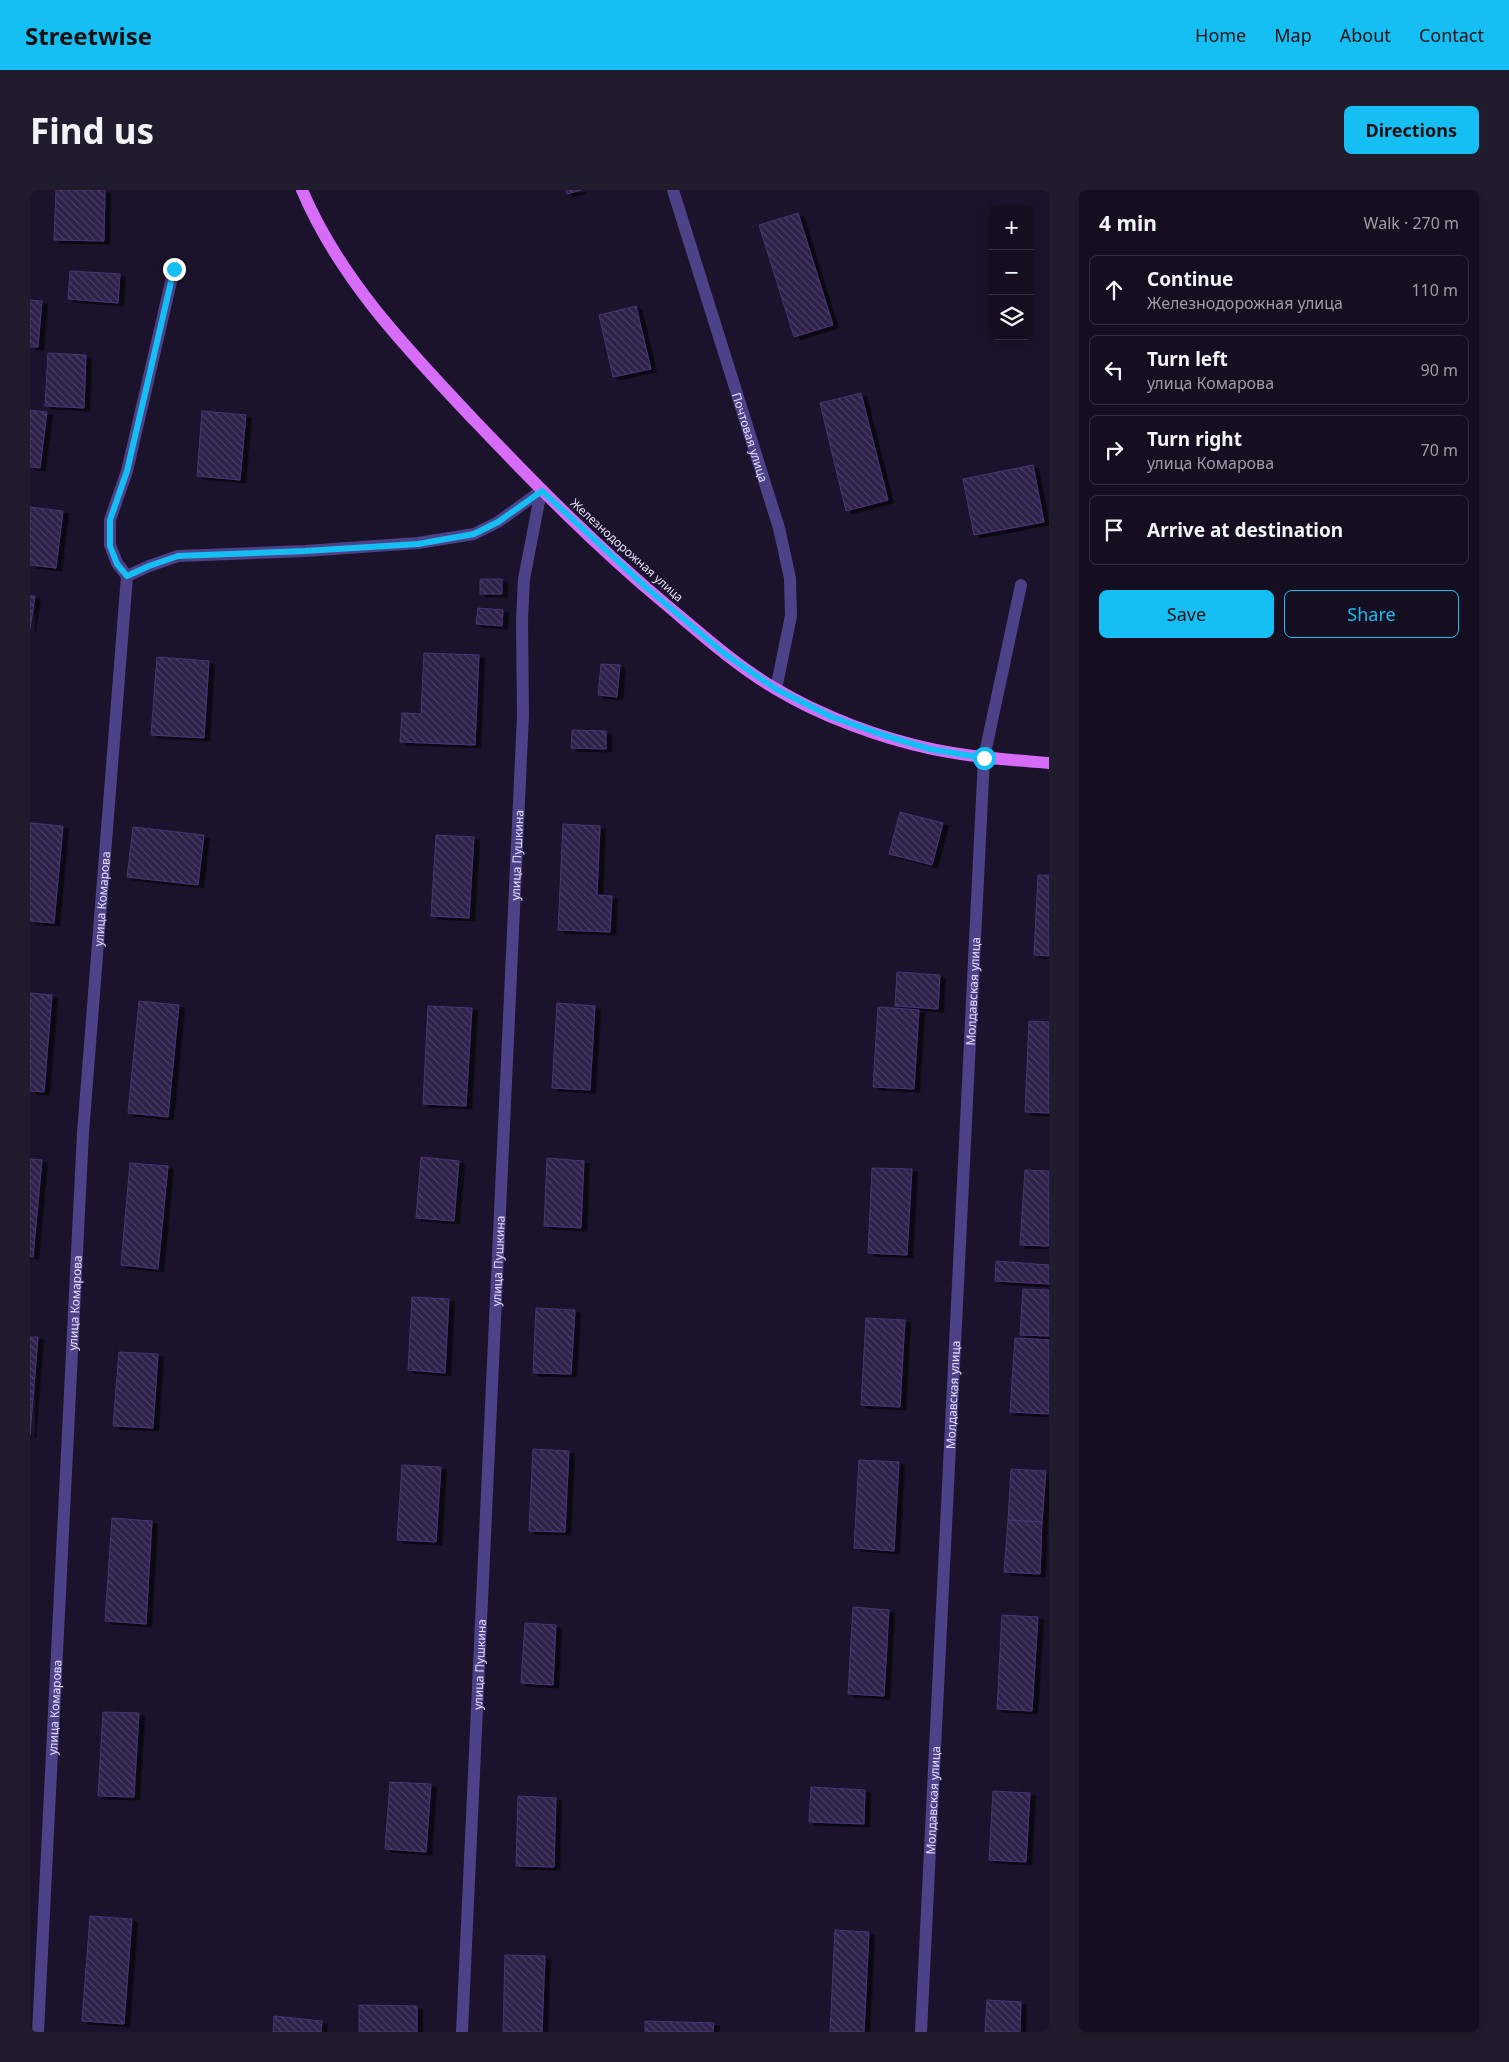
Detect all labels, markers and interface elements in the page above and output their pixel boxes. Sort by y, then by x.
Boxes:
text: Streetwise [25,19,152,52]
text: Home [1195,23,1246,47]
text: Map [1274,23,1312,47]
text: About [1340,23,1391,47]
text: Contact [1419,23,1484,47]
button: Directions [1344,106,1479,154]
text: Find us [30,107,154,154]
map controls [989,205,1034,340]
button: + [989,205,1034,250]
text: 4 min [1099,209,1157,237]
text: Walk · 270 m [1364,212,1459,234]
button: − [989,250,1034,295]
route end [163,258,186,281]
text: Continue [1147,266,1233,292]
icon: ahead [1100,276,1128,304]
text: 110 m [1411,279,1458,301]
text: Железнодорожная улица [1147,292,1343,314]
button: layers [989,295,1034,340]
text: Turn left [1147,346,1228,372]
icon: left [1100,356,1128,384]
text: 90 m [1421,359,1458,381]
text: улица Комарова [1147,372,1274,394]
street label: Почтовая улица [728,390,773,484]
text: Turn right [1147,426,1242,452]
icon: right [1100,436,1128,464]
text: 70 m [1421,439,1458,461]
text: улица Комарова [1147,452,1274,474]
street label: Железнодорожная улица [567,495,687,605]
icon: arrive [1100,516,1128,544]
text: Arrive at destination [1147,517,1343,543]
button: Save [1099,590,1274,638]
button: Share [1284,590,1459,638]
route start [973,747,996,770]
street label: улица Пушкина [506,810,527,901]
street label: улица Комарова [89,851,114,947]
street label: Молдавская улица [961,937,984,1046]
street label: улица Пушкина [487,1215,508,1307]
street label: улица Комарова [64,1255,85,1351]
street label: Молдавская улица [941,1340,964,1449]
street label: улица Пушкина [468,1619,490,1710]
street label: улица Комарова [43,1659,65,1755]
street label: Молдавская улица [921,1746,944,1855]

